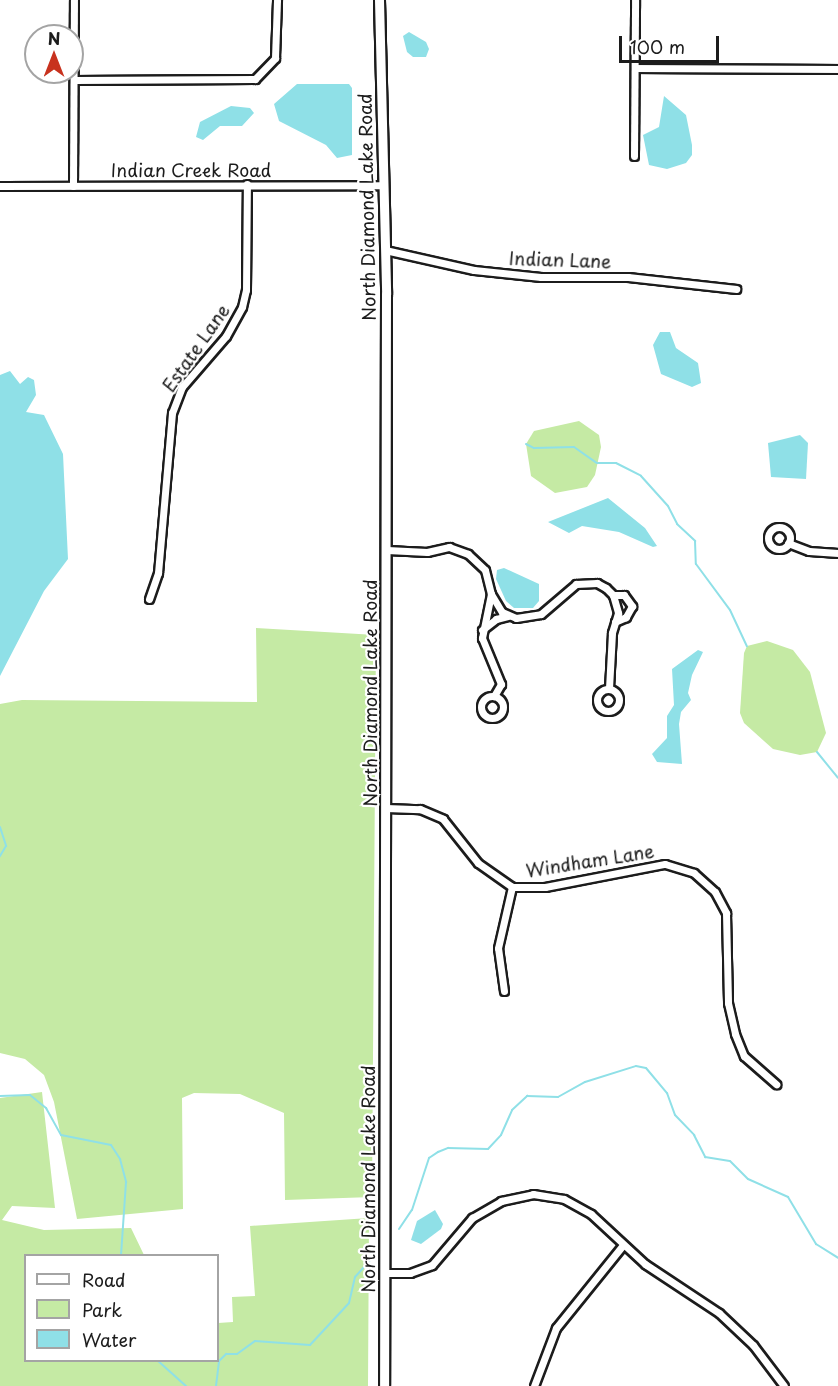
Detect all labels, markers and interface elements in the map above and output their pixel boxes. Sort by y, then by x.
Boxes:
north arrow [24,24,84,84]
scale bar [622,24,722,62]
text: N [48,26,60,50]
text: 100 m [630,33,685,60]
street label: North Diamond Lake Road [354,92,380,322]
street label: Indian Creek Road [110,159,272,181]
street label: Indian Lane [509,247,611,273]
street label: Estate Lane [158,300,234,396]
street label: North Diamond Lake Road [359,578,381,808]
street label: Windham Lane [524,840,656,882]
street label: North Diamond Lake Road [357,1064,379,1294]
legend [24,1254,219,1362]
text: Road [82,1266,126,1293]
text: Park [82,1296,122,1323]
text: Water [82,1326,136,1353]

